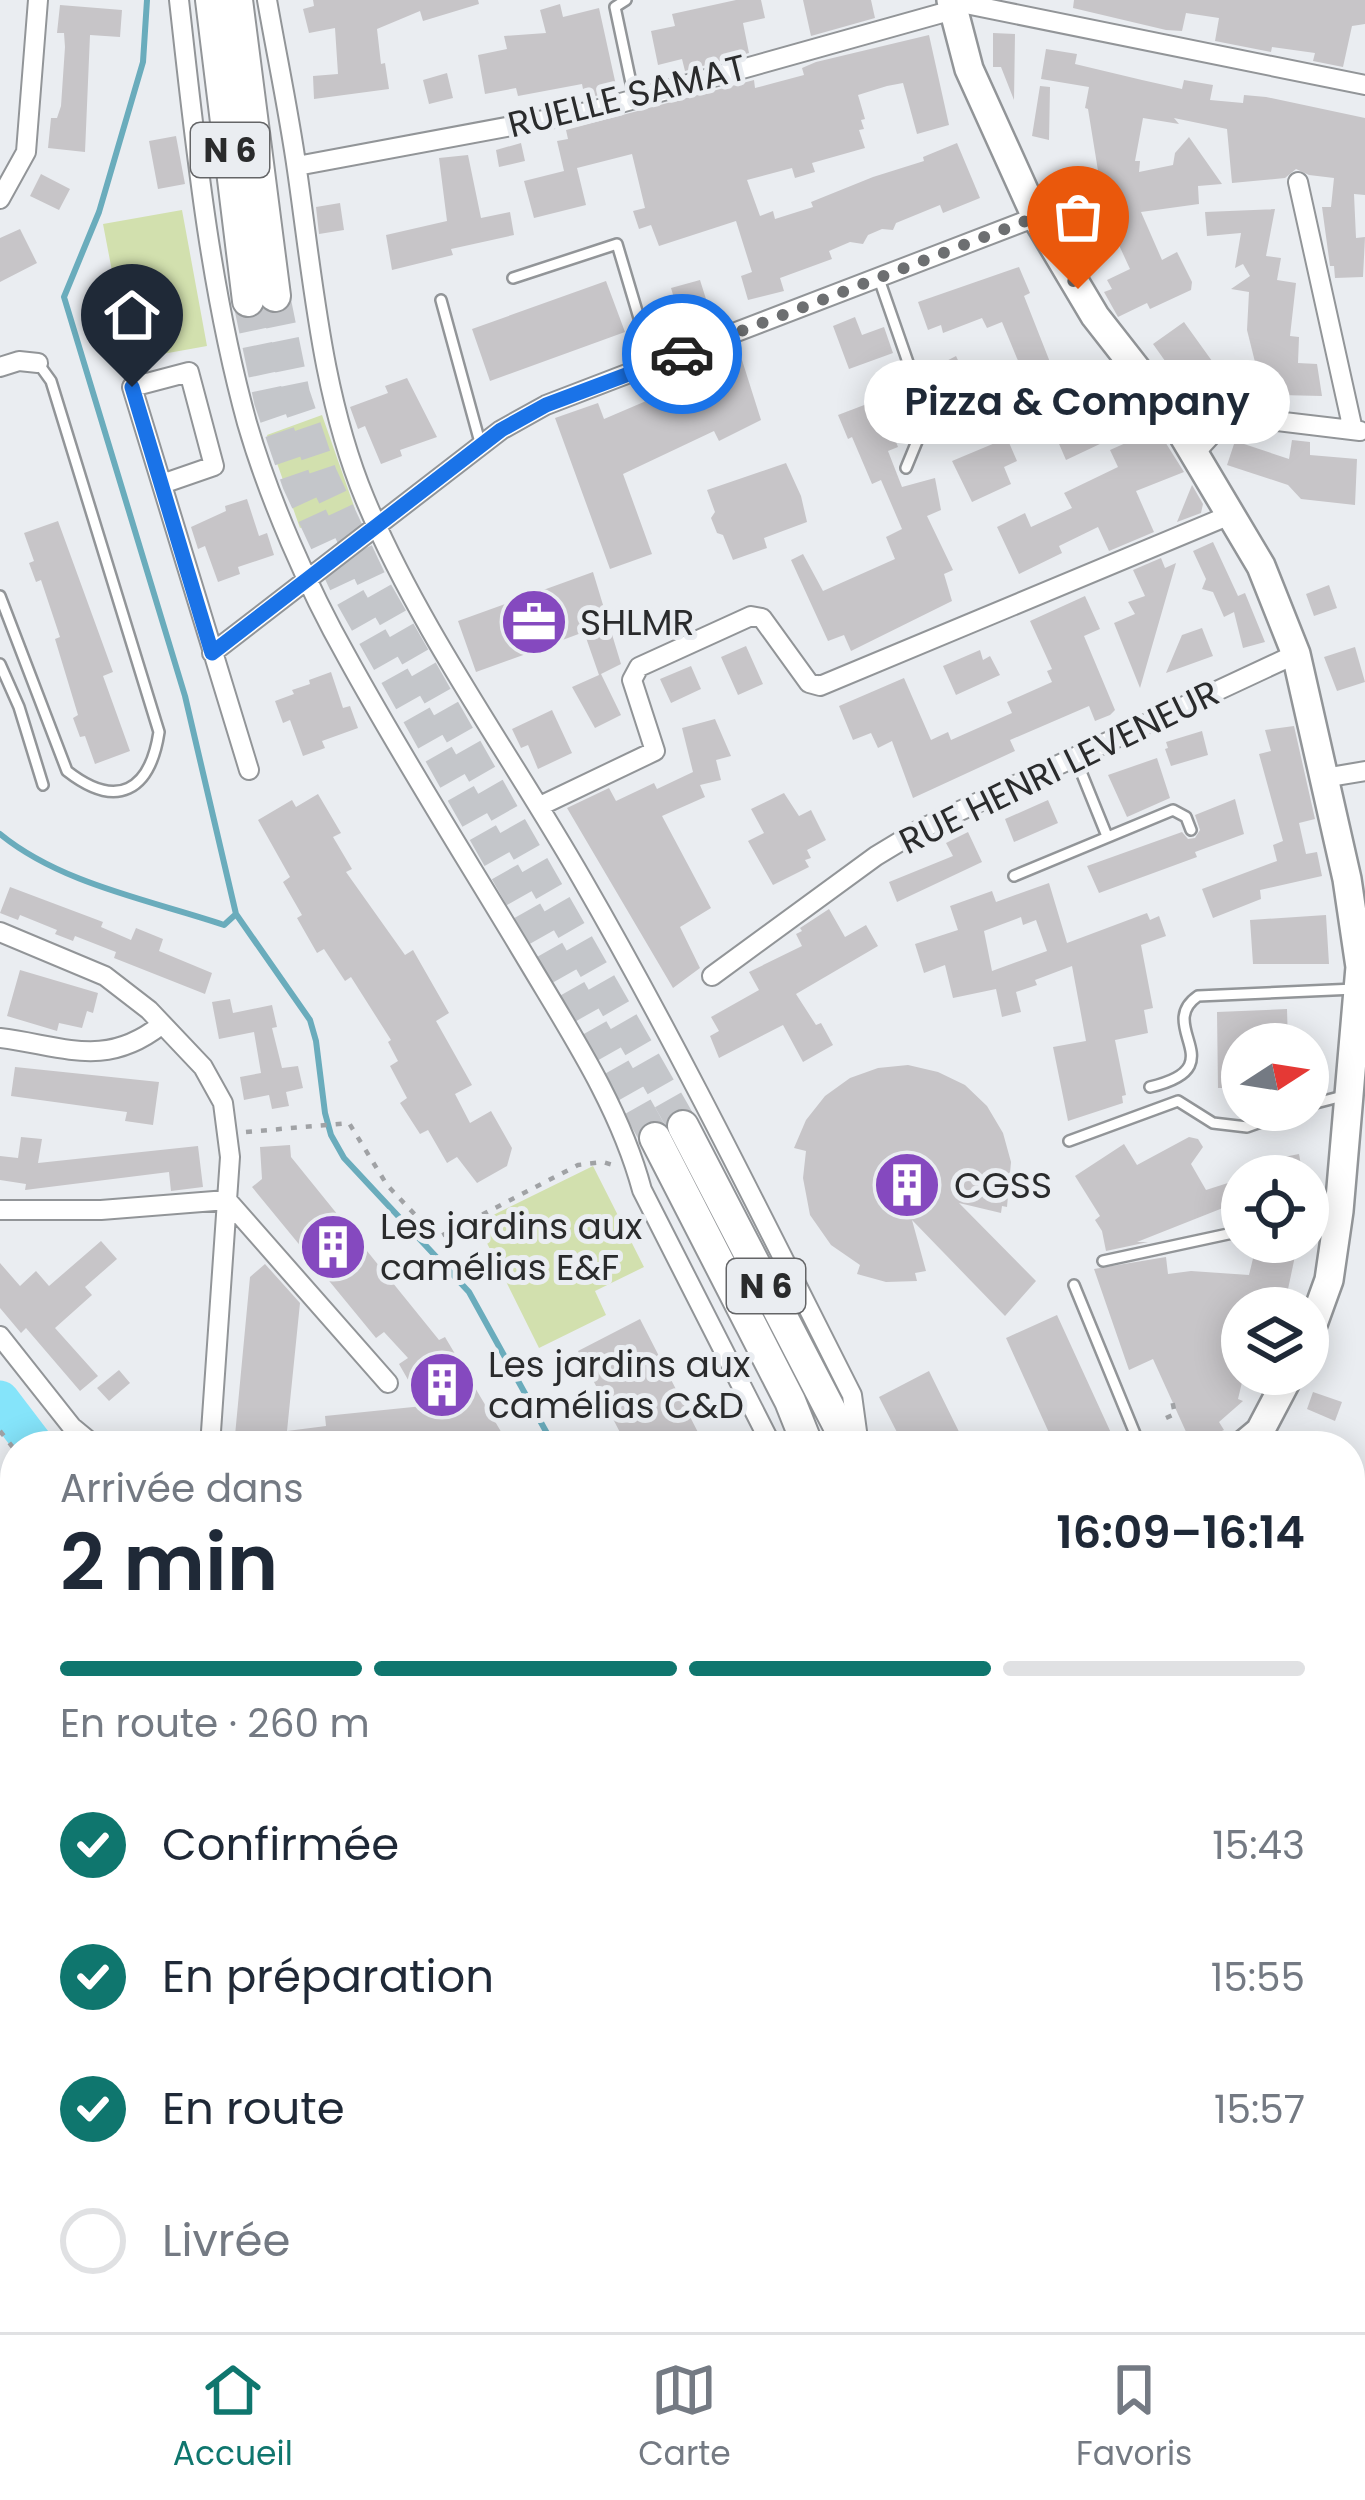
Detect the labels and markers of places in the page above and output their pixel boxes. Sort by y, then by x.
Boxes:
pin [1027,166,1129,289]
pin [81,264,183,387]
callout: Pizza & Company [865,361,1291,445]
office icon: SHLMR [499,587,569,657]
place label: SHLMR [580,597,694,648]
building icon: CGSS [872,1150,942,1220]
place label: CGSS [954,1160,1052,1211]
place label: Les jardins aux camélias E&F [380,1201,642,1293]
building icon: Les jardins aux camélias E&F [298,1212,368,1282]
place label: Les jardins aux camélias C&D [488,1339,750,1431]
building icon: Les jardins aux camélias C&D [407,1350,477,1420]

